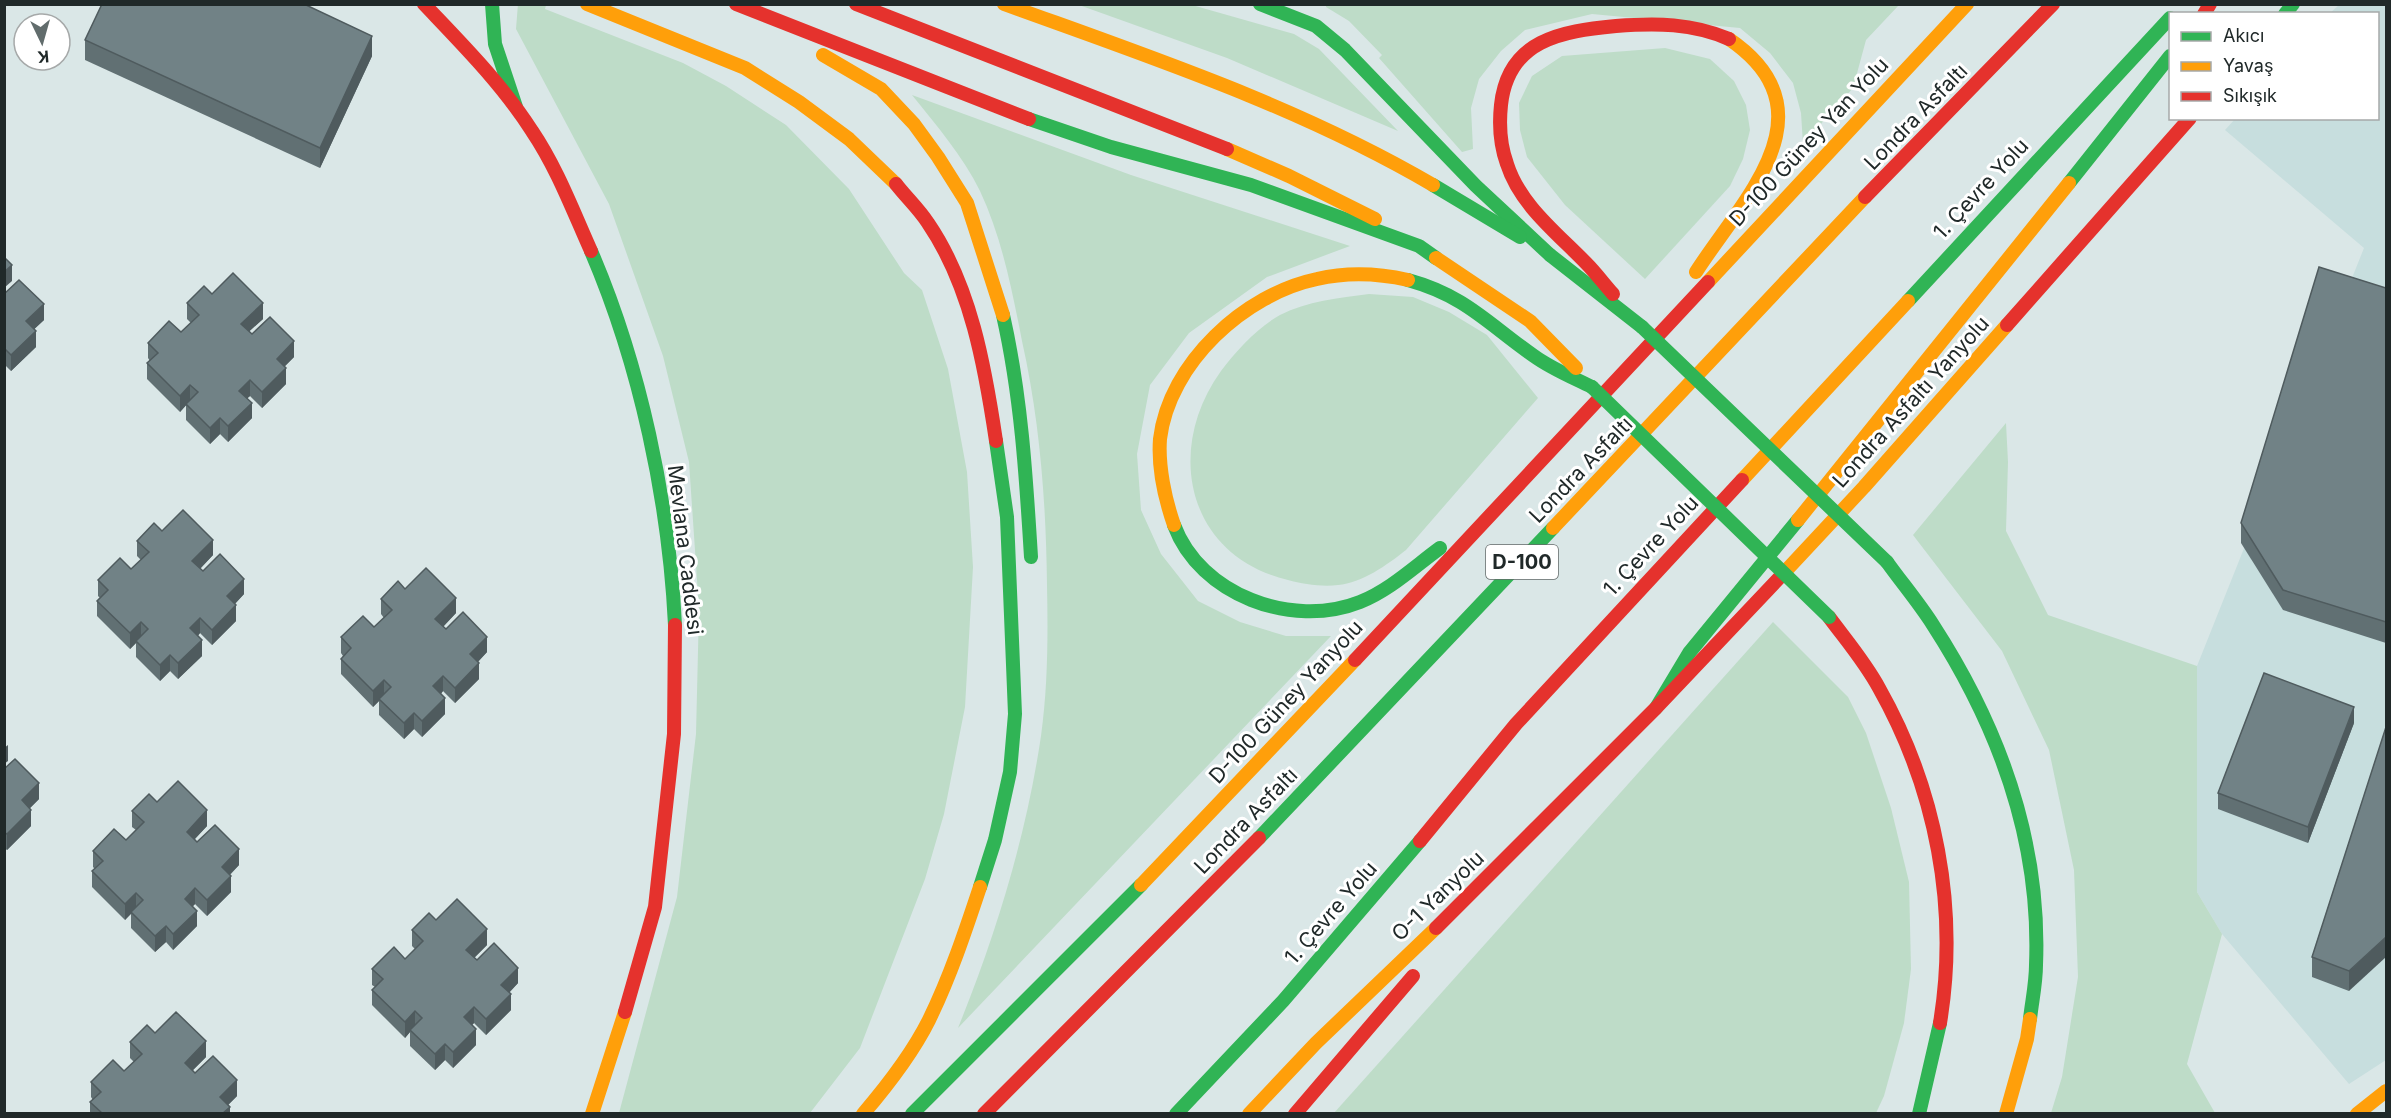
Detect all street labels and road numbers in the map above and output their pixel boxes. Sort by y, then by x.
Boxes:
street label: D-100 Güney Yan Yolu [1724,52,1893,231]
street label: Londra Asfaltı [1859,59,1972,175]
street label: 1. Çevre Yolu [1928,133,2033,244]
street label: Londra Asfaltı Yanyolu [1827,311,1994,492]
street label: Londra Asfaltı [1524,412,1637,528]
street label: Mevlana Caddesi [663,464,708,636]
street label: 1. Çevre Yolu [1598,490,1703,601]
road number: D-100 [1486,545,1558,579]
street label: D-100 Güney Yanyolu [1204,615,1368,788]
street label: Londra Asfaltı [1189,763,1302,879]
street label: O-1 Yanyolu [1386,846,1489,946]
street label: 1. Çevre Yolu [1279,856,1382,969]

